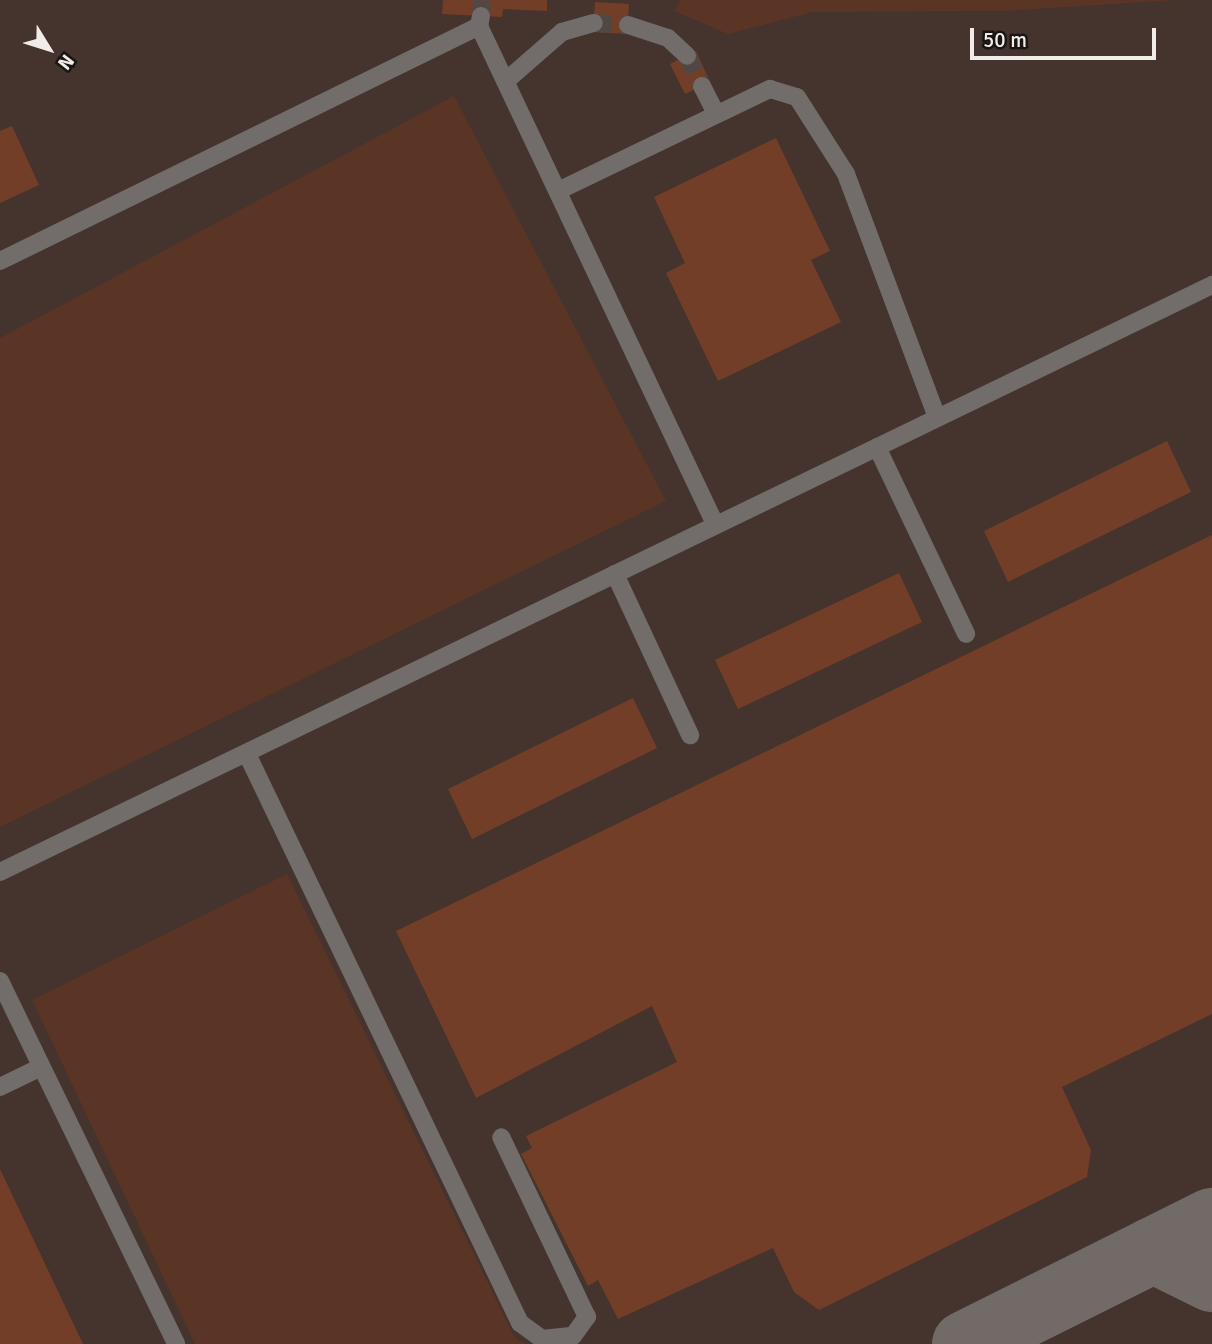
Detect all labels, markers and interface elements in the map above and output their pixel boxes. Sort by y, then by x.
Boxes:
north arrow [14,14,84,84]
scale bar [974,14,1160,58]
text: 50 m [983,27,1027,53]
text: N [52,49,79,75]

